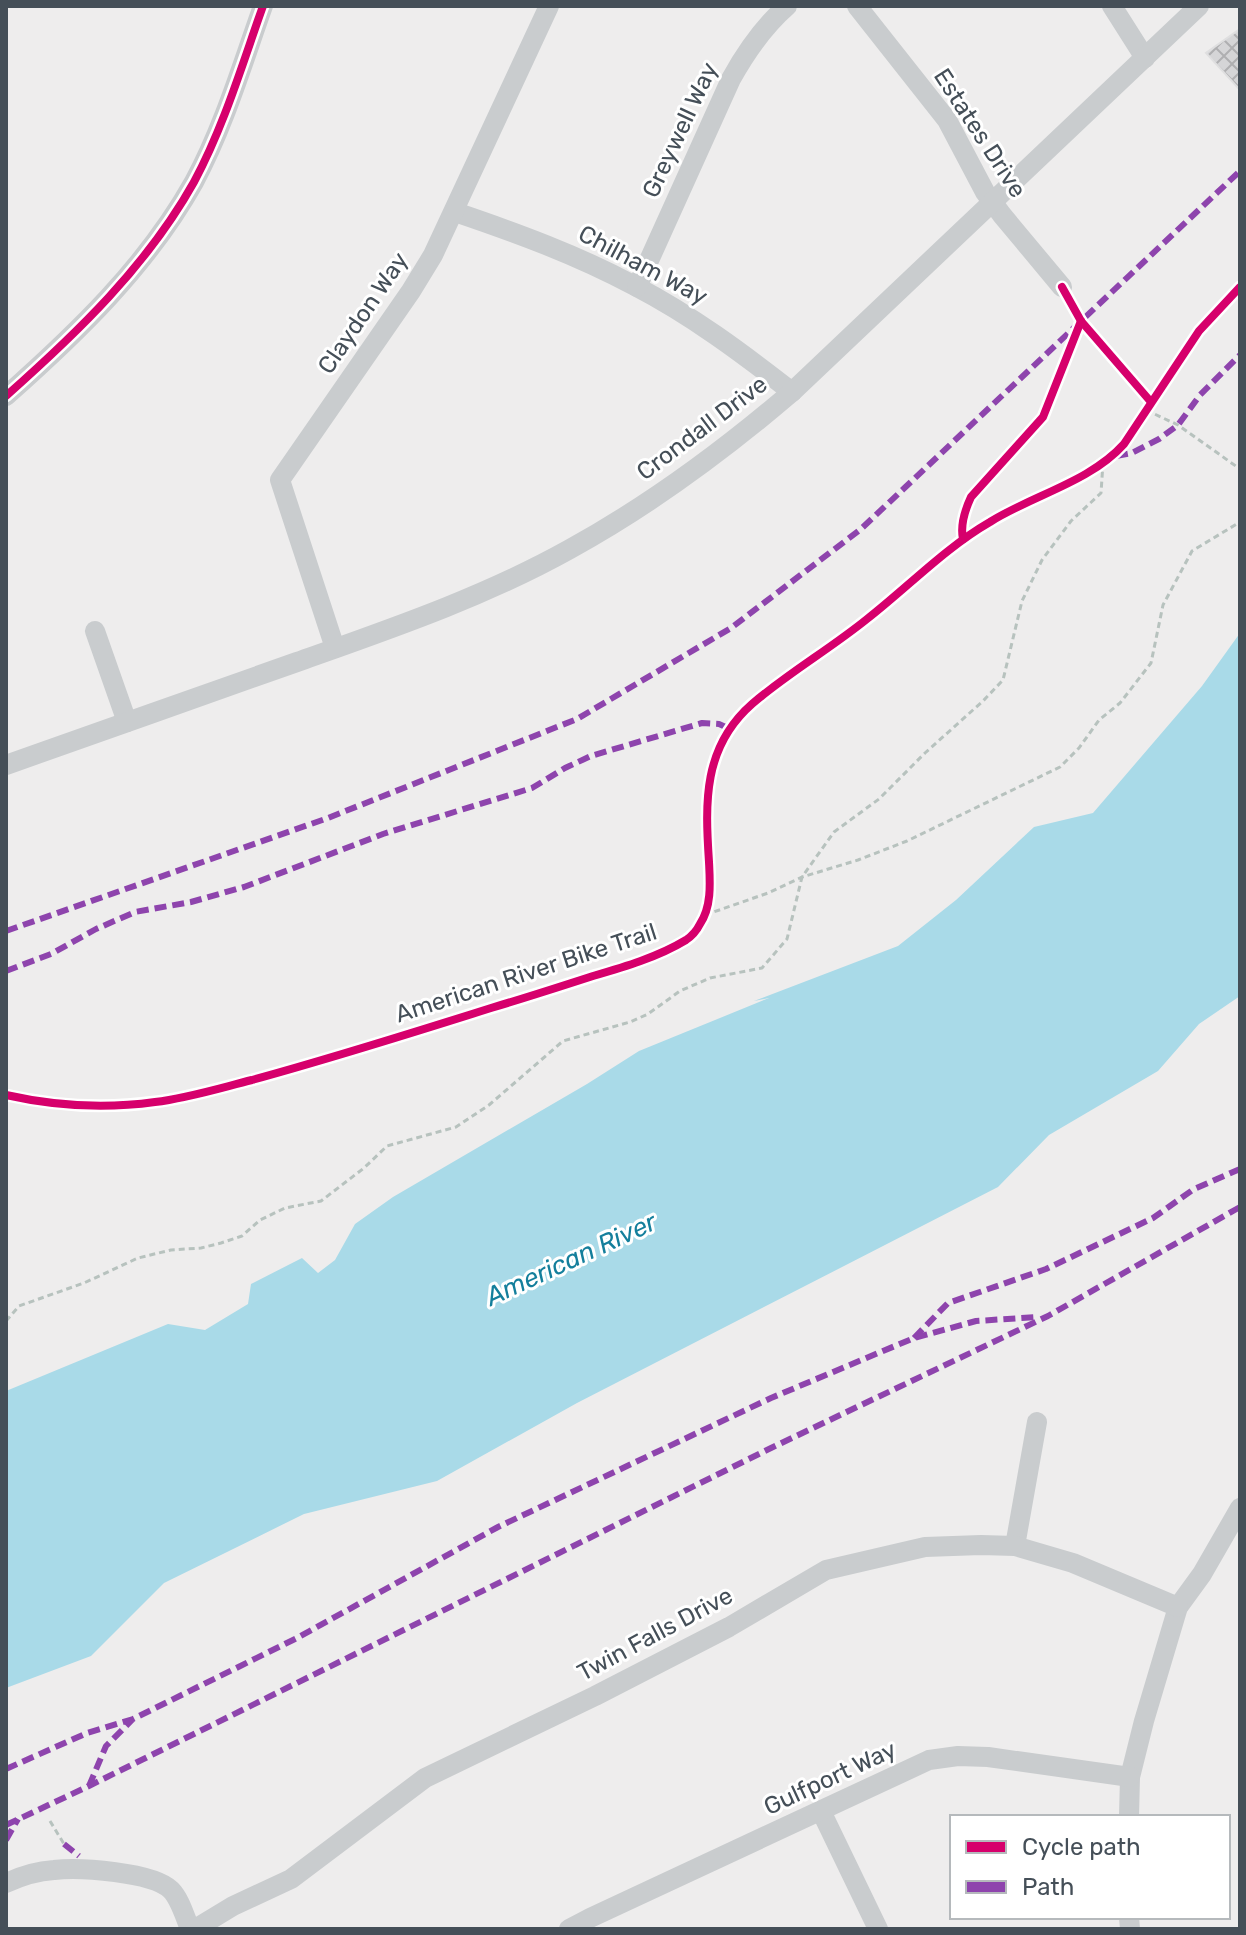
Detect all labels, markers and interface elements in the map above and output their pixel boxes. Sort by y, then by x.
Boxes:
street label: Greywell Way [636,58,724,202]
street label: Estates Drive [928,63,1032,203]
street label: Chilham Way [574,219,712,311]
street label: Claydon Way [312,247,414,379]
street label: Crondall Drive [631,370,773,486]
street label: American River Bike Trail [392,917,660,1029]
water label: American River [479,1206,663,1313]
street label: Twin Falls Drive [573,1581,737,1687]
street label: Gulfport Way [759,1735,901,1821]
legend [950,1815,1230,1919]
text: Cycle path [1022,1833,1141,1861]
text: Path [1022,1873,1074,1901]

